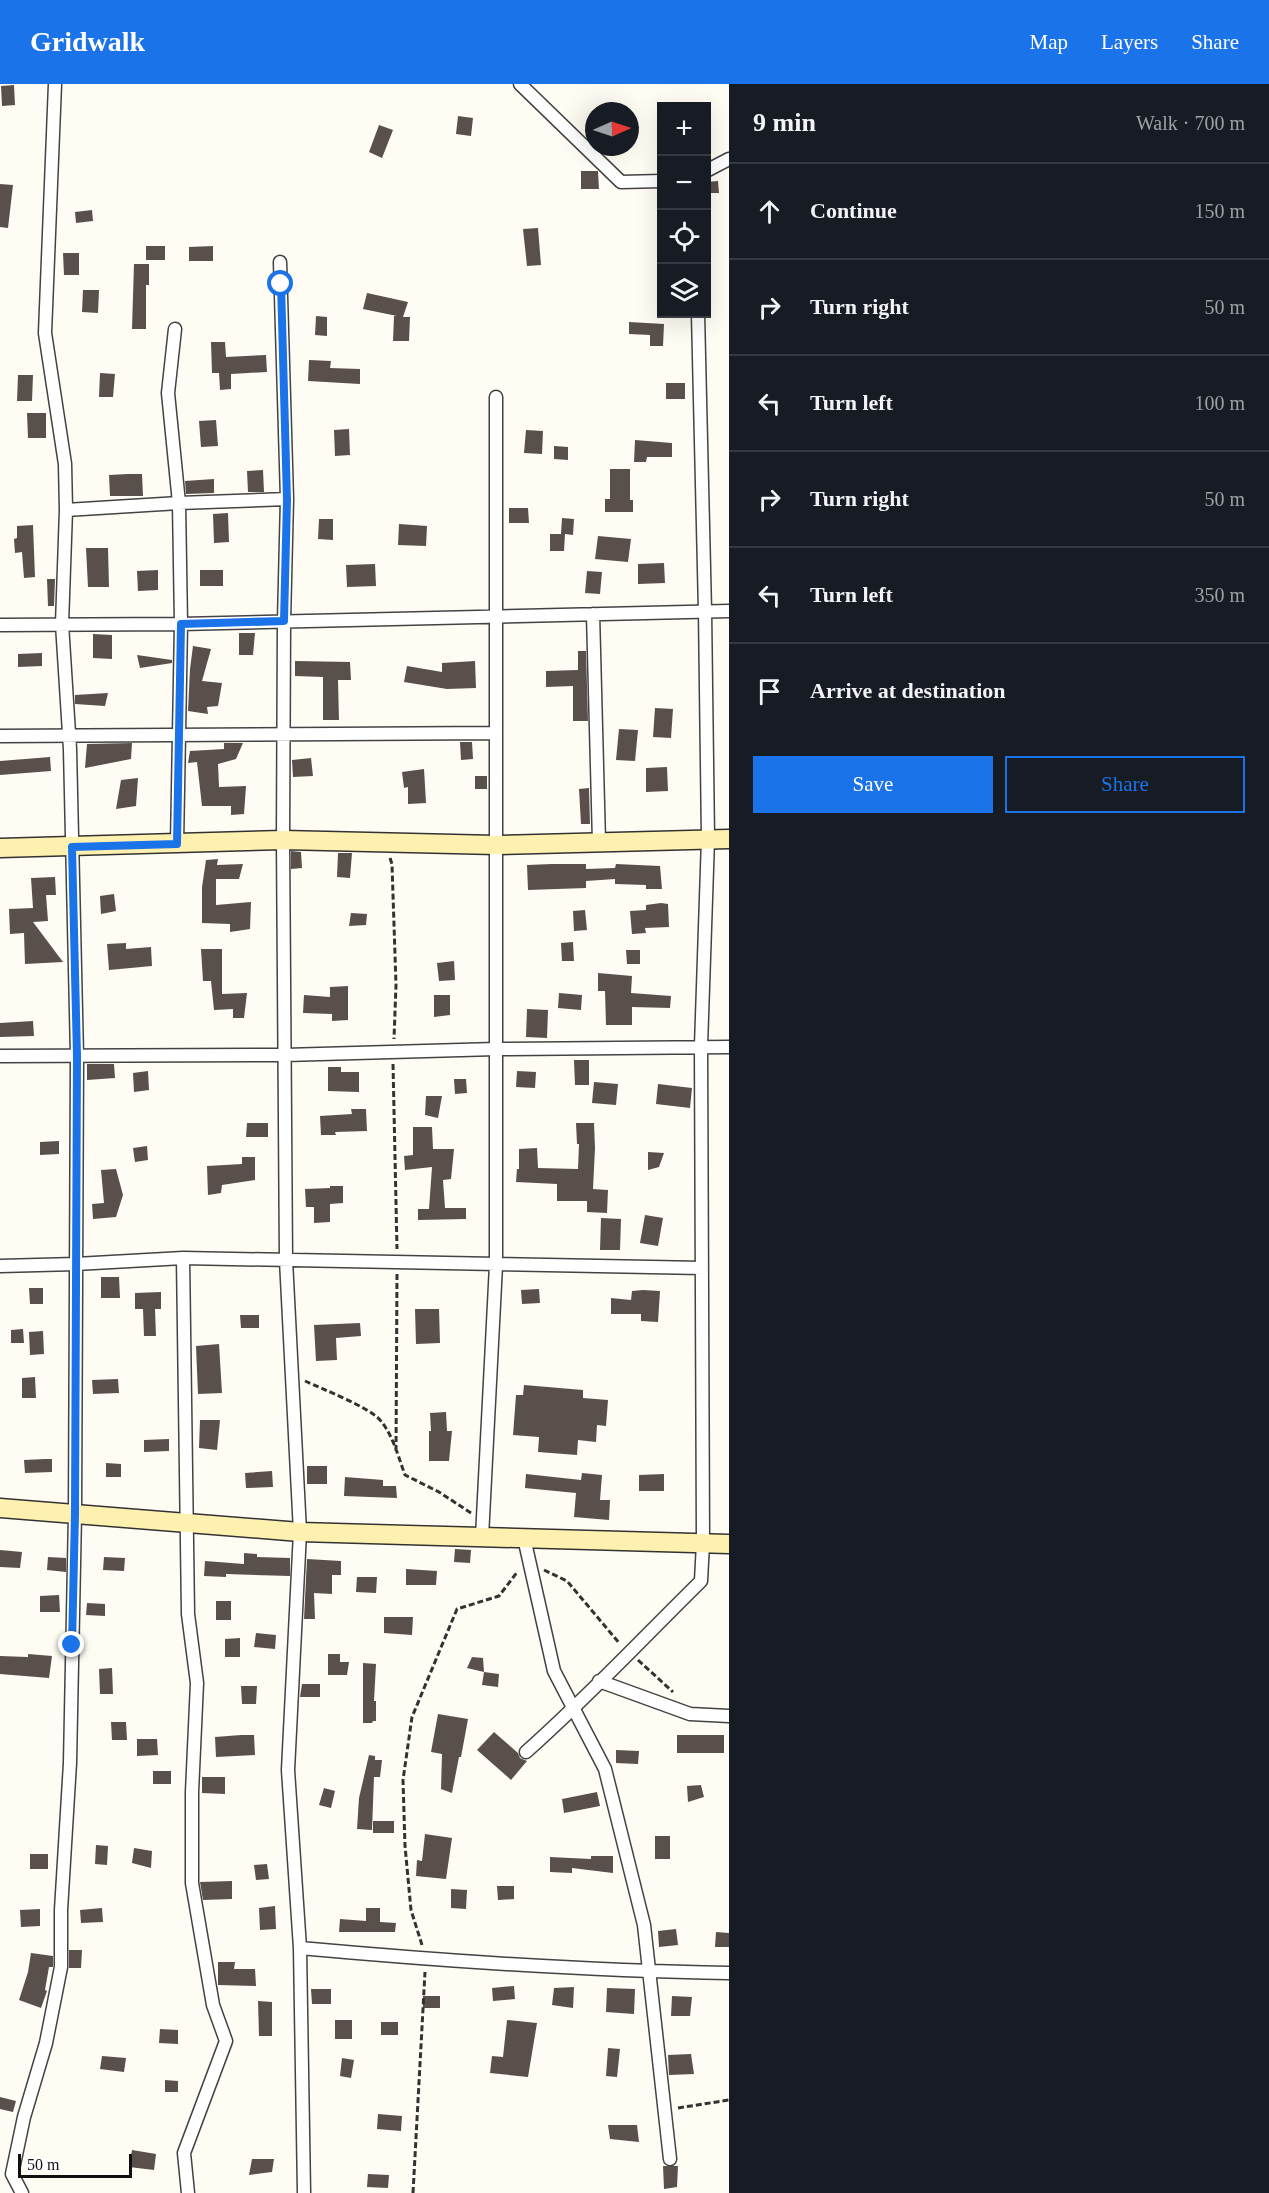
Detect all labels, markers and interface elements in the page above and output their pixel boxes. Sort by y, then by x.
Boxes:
text: Gridwalk [30,26,145,57]
text: Map [1030,30,1068,54]
text: Layers [1101,30,1158,54]
text: Share [1191,30,1239,54]
north arrow [585,102,639,156]
map controls [657,102,711,318]
button: + [657,102,711,156]
text: 9 min [753,108,816,137]
text: Walk · 700 m [1136,112,1245,134]
button: − [657,156,711,210]
icon: ahead [753,195,786,228]
text: Continue [810,198,897,223]
text: 150 m [1194,200,1245,222]
button: locate [657,210,711,264]
button: layers [657,264,711,318]
route start [267,270,293,296]
icon: right [753,291,786,324]
text: Turn right [810,294,909,319]
text: 50 m [1204,296,1245,318]
icon: left [753,387,786,420]
text: Turn left [810,390,893,415]
text: 100 m [1194,392,1245,414]
icon: right [753,483,786,516]
text: Turn right [810,486,909,511]
text: 50 m [1204,488,1245,510]
icon: left [753,579,786,612]
text: Turn left [810,582,893,607]
text: 350 m [1194,584,1245,606]
icon: arrive [753,675,786,708]
text: Arrive at destination [810,678,1006,703]
button: Save [753,756,993,813]
button: Share [1005,756,1245,813]
route end [58,1631,84,1657]
scale bar [18,2151,132,2178]
text: 50 m [27,2156,59,2173]

